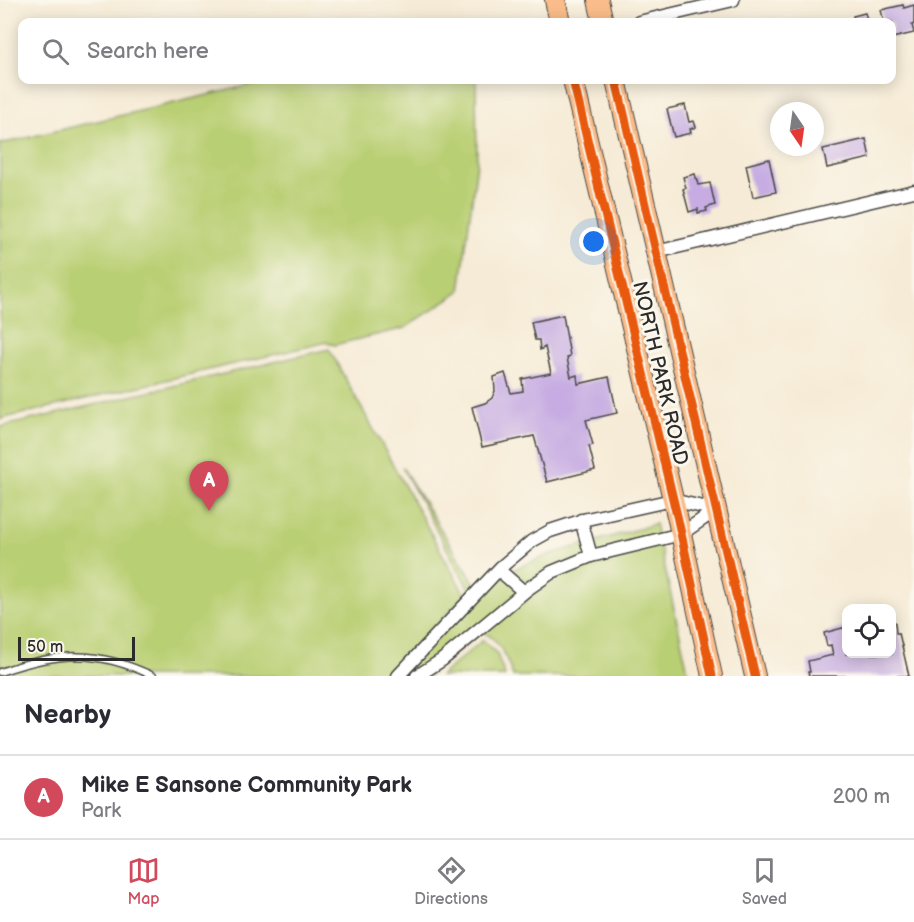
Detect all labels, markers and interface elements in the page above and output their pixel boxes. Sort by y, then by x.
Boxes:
search box [18,18,896,84]
icon: search [39,35,72,68]
text: Search here [87,38,209,65]
north arrow [770,102,824,156]
your location [579,227,608,256]
street label: NORTH PARK ROAD [627,279,693,468]
pin: A [190,462,228,511]
map controls [842,604,896,658]
button: locate [842,604,896,658]
scale bar [18,634,135,662]
text: 50 m [27,638,63,657]
text: Nearby [24,700,111,731]
text: Mike E Sansone Community Park [81,772,412,799]
text: A [37,785,50,809]
text: 200 m [833,785,890,809]
text: Park [81,799,121,823]
tab: Map [127,854,160,909]
tab: Directions [414,854,488,909]
tab: Saved [742,854,787,909]

